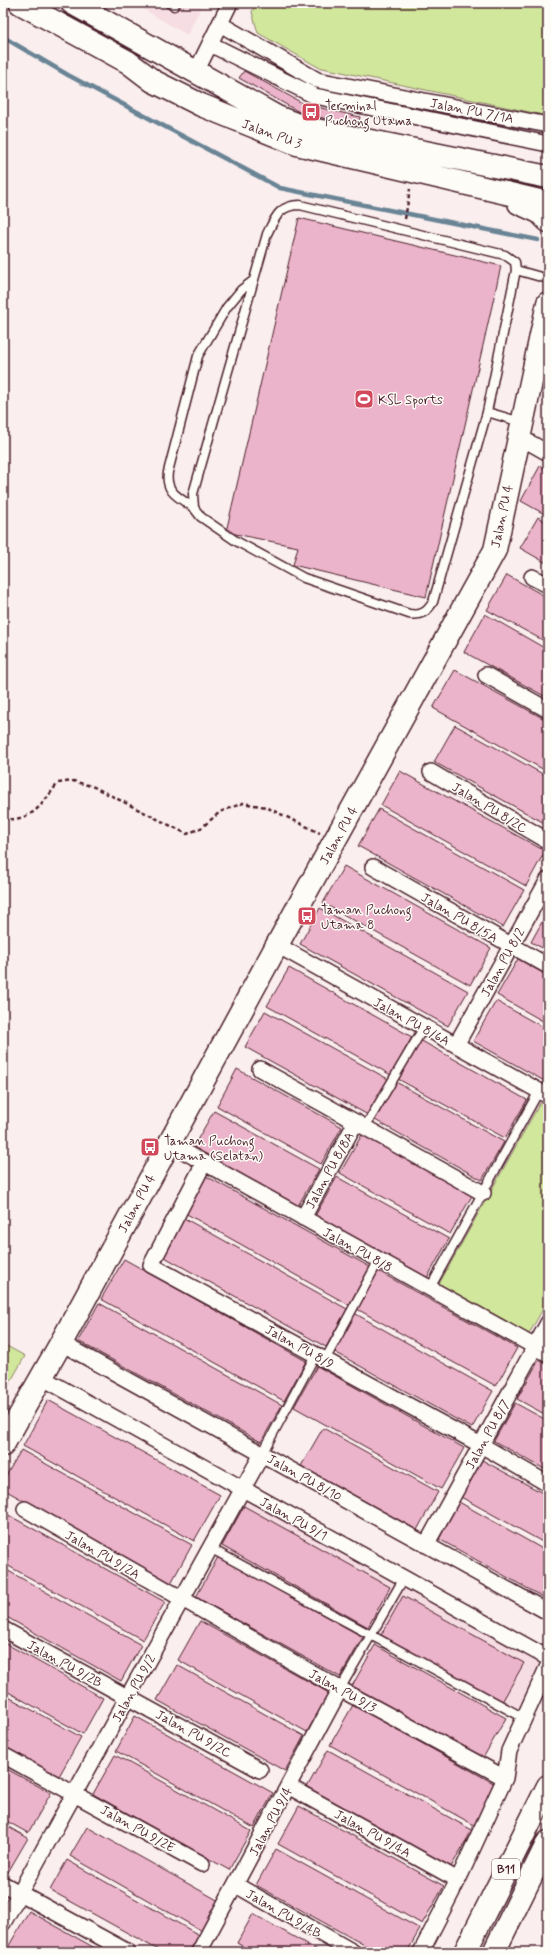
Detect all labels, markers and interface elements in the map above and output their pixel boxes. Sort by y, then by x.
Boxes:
street label: Jalan PU 7/1A [429,95,515,128]
place label: Terminal Puchong Utama [325,98,412,132]
bus stop icon: Terminal Puchong Utama [300,101,322,123]
street label: Jalan PU 3 [239,116,304,153]
sports icon: KSL Sports [353,388,375,410]
place label: KSL Sports [378,392,443,409]
street label: Jalan PU 4 [487,483,518,549]
street label: Jalan PU 8/2C [448,779,530,838]
street label: Jalan PU 4 [316,803,363,868]
street label: Jalan PU 8/5A [418,889,501,947]
place label: Taman Puchong Utama 8 [321,902,412,934]
bus stop icon: Taman Puchong Utama 8 [296,905,318,927]
street label: Jalan PU 8/2 [477,925,529,1000]
street label: Jalan PU 8/6A [370,994,452,1050]
street label: Jalan PU 8/8A [302,1129,358,1212]
place label: Taman Puchong Utama (Selatan) [164,1133,263,1165]
bus stop icon: Taman Puchong Utama (Selatan) [139,1136,161,1158]
street label: Jalan PU 4 [115,1171,160,1236]
street label: Jalan PU 8/8 [320,1224,395,1276]
street label: Jalan PU 8/9 [262,1321,337,1373]
street label: Jalan PU 8/7 [462,1397,515,1473]
street label: Jalan PU 8/10 [264,1451,345,1506]
street label: Jalan PU 9/1 [257,1494,330,1545]
street label: Jalan PU 9/2A [62,1527,143,1584]
street label: Jalan PU 9/2B [24,1637,105,1692]
street label: Jalan PU 9/2 [109,1651,160,1726]
street label: Jalan PU 9/3 [306,1666,379,1717]
street label: Jalan PU 9/2C [152,1706,234,1762]
street label: Jalan PU 9/4 [246,1784,297,1859]
street label: Jalan PU 9/2E [97,1802,178,1857]
street label: Jalan PU 9/4A [331,1806,413,1862]
road number: B11 [492,1859,520,1879]
street label: Jalan PU 9/4B [242,1886,324,1943]

